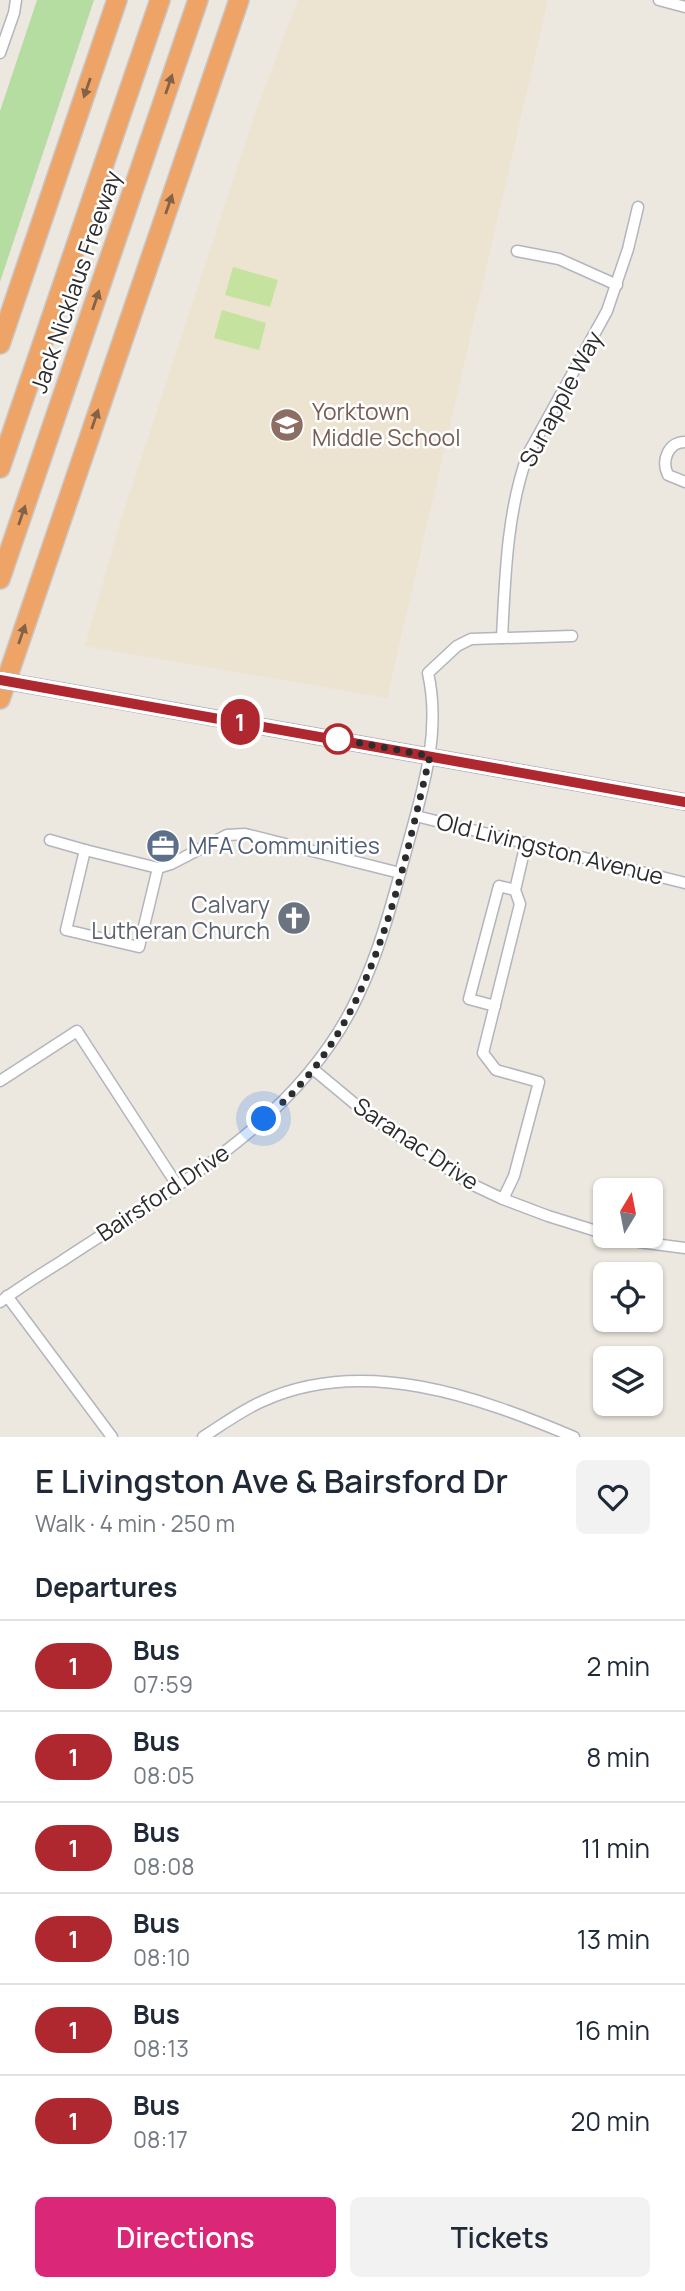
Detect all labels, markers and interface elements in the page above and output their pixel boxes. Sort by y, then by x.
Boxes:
one-way arrow [164,74,175,95]
one-way arrow [81,77,92,98]
street label: Jack Nicklaus Freeway [22,166,128,397]
one-way arrow [164,193,175,214]
one-way arrow [91,289,101,310]
street label: Sunapple Way [511,325,609,472]
place label: Yorktown Middle School [312,395,461,453]
school or university icon: Yorktown Middle School [268,406,306,444]
one-way arrow [90,408,101,429]
one-way arrow [17,504,28,525]
one-way arrow [17,624,28,645]
line badge: 1 [217,699,263,745]
text: 1 [235,705,245,738]
unlabelled marker [323,724,353,754]
street label: Old Livingston Avenue [433,804,667,892]
office icon: MFA Communities [144,827,182,865]
place label: MFA Communities [188,829,380,861]
place label: Calvary Lutheran Church [91,888,270,946]
church icon: Calvary Lutheran Church [275,899,313,937]
street label: Saranac Drive [347,1089,486,1197]
your location [246,1101,281,1136]
street label: Bairsford Drive [90,1136,235,1248]
north arrow [593,1178,663,1248]
map controls [593,1178,663,1416]
button: locate [593,1262,663,1332]
button: layers [593,1346,663,1416]
text: E Livingston Ave & Bairsford Dr [35,1458,508,1503]
button: heart [576,1460,650,1534]
text: Walk · 4 min · 250 m [35,1507,235,1539]
text: Departures [35,1569,177,1605]
text: Bus [133,1632,180,1668]
text: 2 min [586,1648,650,1684]
text: 1 [68,1649,79,1682]
text: 07:59 [133,1668,193,1700]
text: Bus [133,1723,180,1759]
text: 8 min [586,1739,650,1775]
text: 1 [68,1740,79,1773]
text: 08:05 [133,1759,195,1791]
text: Bus [133,1814,180,1850]
text: 11 min [581,1830,650,1866]
text: 1 [68,1831,79,1864]
text: 08:08 [133,1850,195,1882]
text: Bus [133,1905,180,1941]
text: 13 min [577,1921,650,1957]
text: 1 [68,1922,79,1955]
text: 08:10 [133,1941,190,1973]
text: Bus [133,1996,180,2032]
text: 16 min [575,2012,650,2048]
text: 1 [68,2013,79,2046]
text: 08:13 [133,2032,189,2064]
text: Bus [133,2087,180,2123]
text: 20 min [571,2103,650,2139]
text: 1 [68,2104,79,2137]
text: 08:17 [133,2123,188,2155]
button: Directions [35,2197,336,2277]
button: Tickets [350,2197,650,2277]

